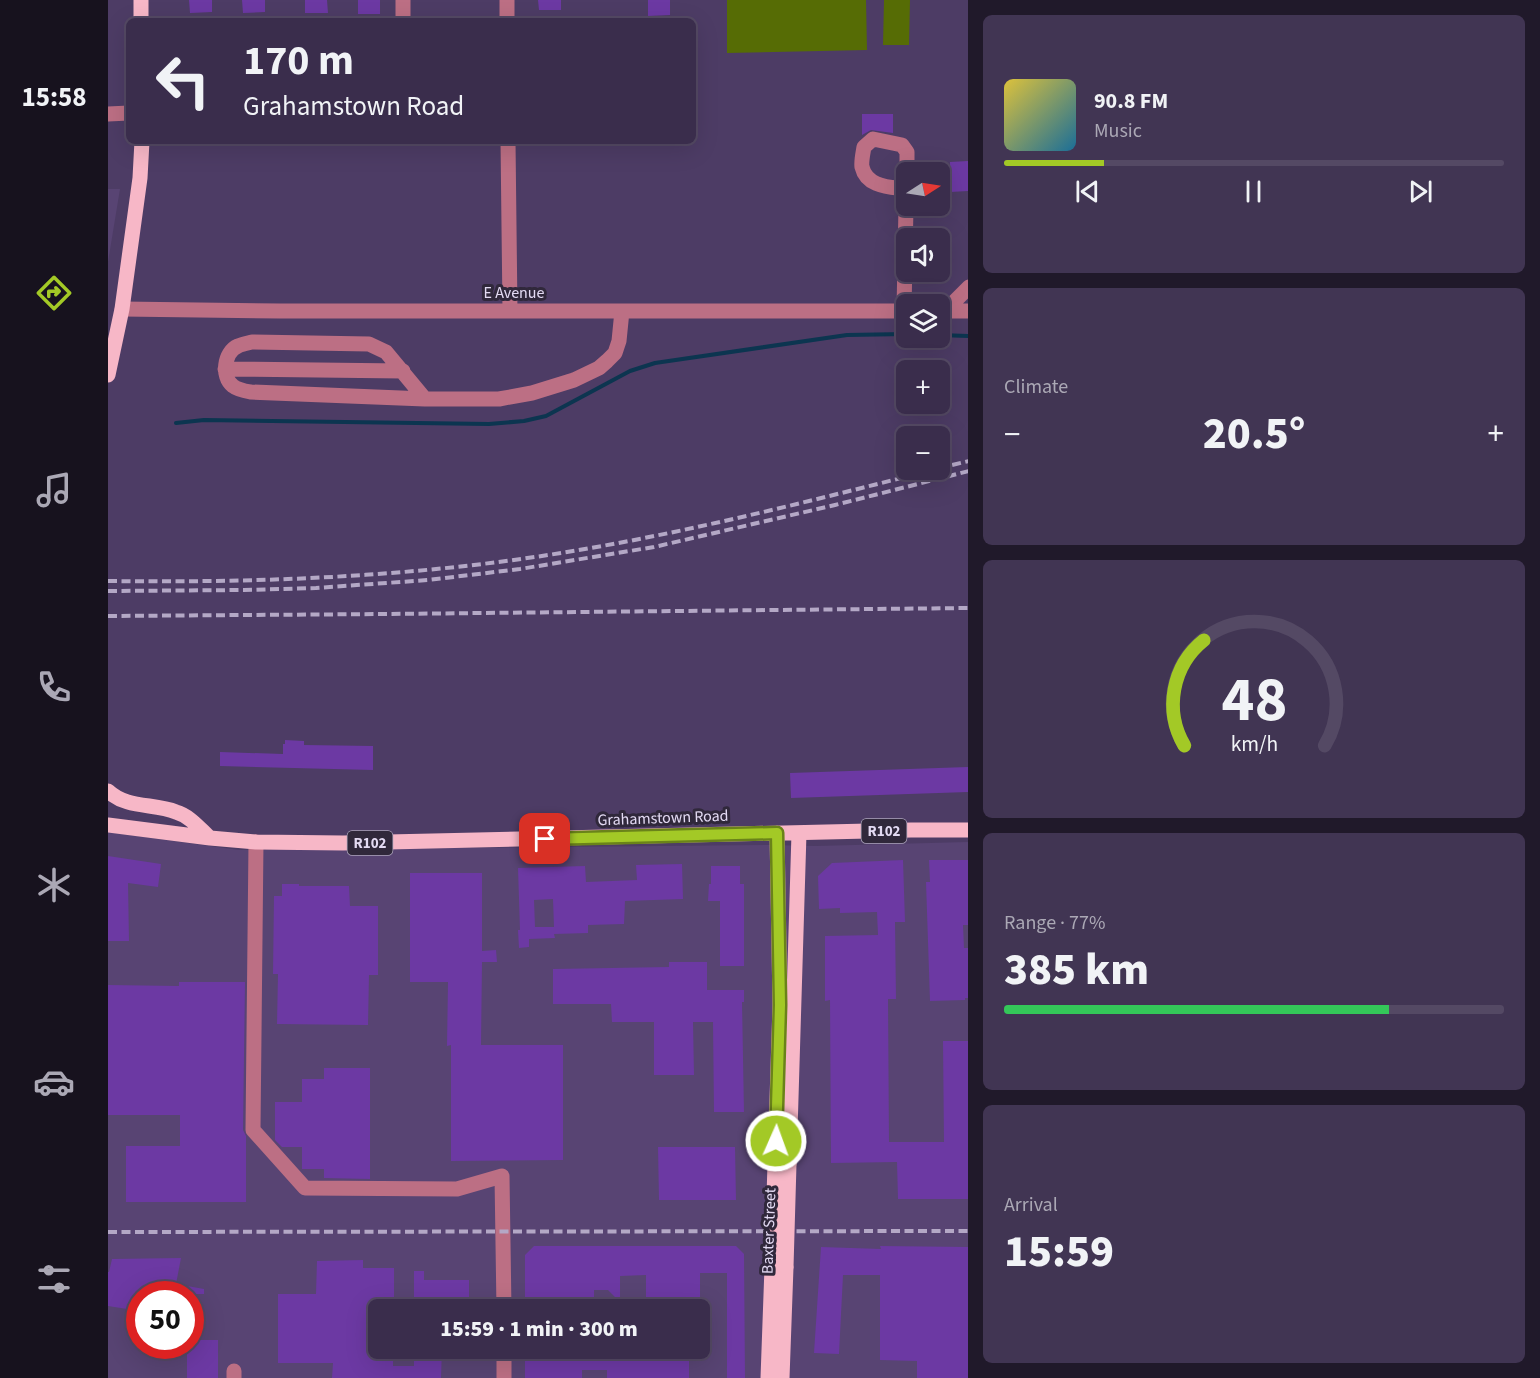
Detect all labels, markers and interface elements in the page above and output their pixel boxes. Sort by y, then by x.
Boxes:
text: 170 m [243,31,354,91]
icon: left [144,42,222,120]
text: 15:58 [21,78,87,117]
text: 90.8 FM [1094,85,1168,117]
text: Grahamstown Road [243,87,464,126]
text: Music [1094,117,1142,145]
north arrow [896,162,950,216]
map controls [896,162,950,480]
icon: previous [1071,175,1104,208]
icon: pause [1237,175,1270,208]
icon: next [1404,175,1437,208]
button: sound [896,228,950,282]
icon: directions [33,272,75,314]
street label: E Avenue [484,282,545,304]
button: layers [896,294,950,348]
button: + [896,360,950,414]
text: Climate [1004,373,1068,401]
text: 20.5° [1203,402,1305,466]
text: − [1004,411,1020,458]
text: + [1488,411,1504,458]
button: − [896,426,950,480]
icon: music [33,469,75,511]
text: 48 [1221,656,1287,745]
icon: phone [33,666,75,708]
text: km/h [1230,729,1278,760]
street label: Grahamstown Road [597,805,729,831]
pin [519,813,570,864]
road number: R102 [862,819,906,843]
icon: arrive [528,822,561,855]
road number: R102 [348,831,392,855]
icon: climate [33,864,75,906]
text: Range · 77% [1004,909,1105,937]
text: 385 km [1004,938,1149,1002]
icon: car [33,1061,75,1103]
position arrow [744,1109,808,1173]
street label: Baxter Street [757,1187,782,1274]
text: Arrival [1004,1191,1058,1219]
text: 15:59 [1004,1220,1114,1284]
icon: filters [33,1258,75,1300]
speed limit sign: 50 [126,1281,204,1359]
text: 15:59 · 1 min · 300 m [440,1313,638,1345]

